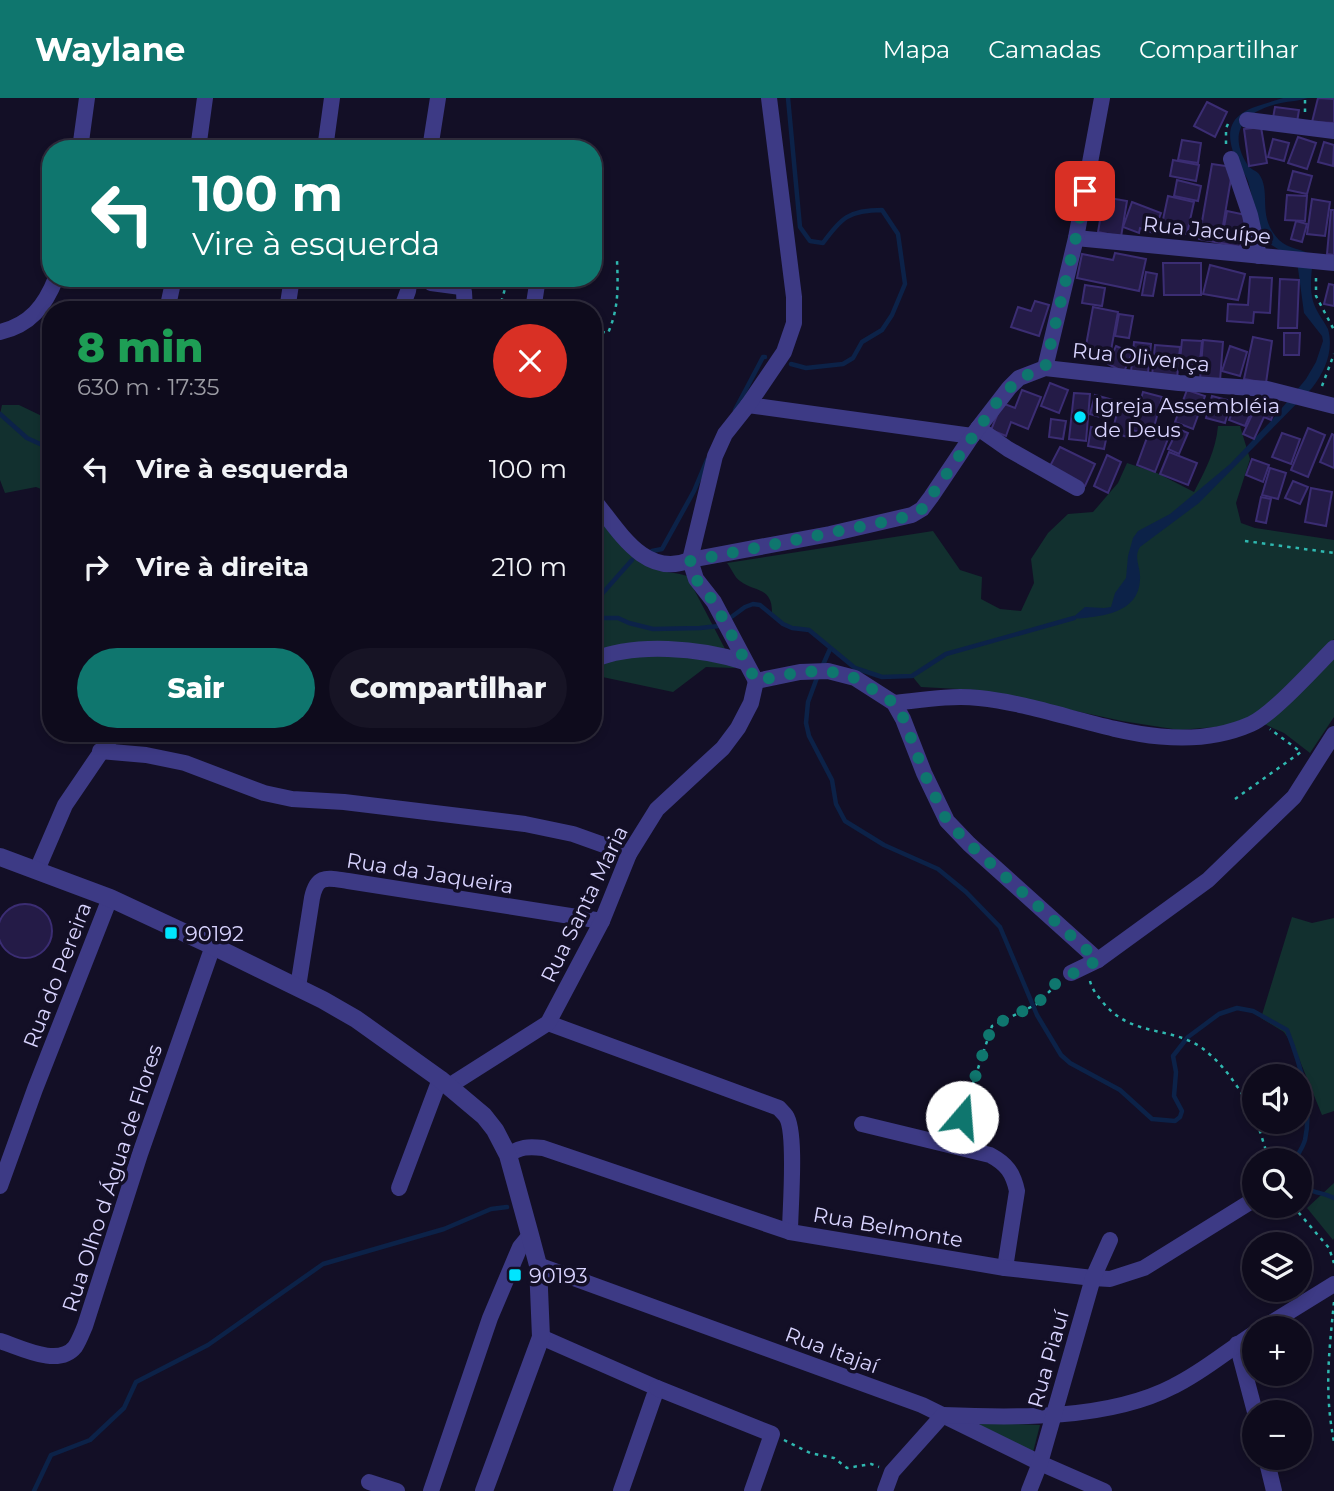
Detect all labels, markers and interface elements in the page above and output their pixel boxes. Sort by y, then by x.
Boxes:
text: Waylane [35,29,185,69]
text: Mapa [883,35,950,64]
text: Camadas [988,35,1101,64]
text: Compartilhar [1139,35,1299,64]
pin [1055,161,1115,221]
text: 100 m [192,164,343,223]
icon: left [77,168,168,259]
icon: arrive [1066,172,1104,210]
street label: Rua Jacuípe [1142,211,1272,249]
text: Vire à esquerda [192,224,440,263]
text: 8 min [77,321,204,373]
button: close [493,324,567,398]
street label: Rua Olivença [1071,337,1211,377]
text: 630 m · 17:35 [77,373,220,401]
place label: Igreja Assembléia de Deus [1094,393,1280,442]
marker: Igreja Assembléia de Deus [1072,409,1088,425]
icon: left [77,450,115,488]
text: Vire à esquerda [136,453,349,485]
text: 100 m [489,453,567,485]
icon: right [77,548,115,586]
text: Vire à direita [136,551,309,583]
text: 210 m [491,551,567,583]
button: Sair [77,648,315,728]
button: Compartilhar [329,648,567,728]
street label: Rua Santa Maria [535,821,633,987]
street label: Rua da Jaqueira [345,847,515,899]
street label: Rua do Pereira [18,899,96,1051]
place label: 90192 [185,921,244,946]
marker: 90192 [163,925,179,941]
street label: Rua Olho d Água de Flores [57,1041,167,1315]
map controls [1242,1064,1312,1470]
button: sound [1242,1064,1312,1134]
position arrow [925,1080,999,1154]
button: search [1242,1148,1312,1218]
street label: Rua Belmonte [811,1202,965,1252]
button: layers [1242,1232,1312,1302]
place label: 90193 [529,1263,588,1288]
marker: 90193 [507,1267,523,1283]
street label: Rua Piauí [1022,1306,1074,1411]
button: + [1242,1316,1312,1386]
street label: Rua Itajaí [782,1322,883,1379]
button: − [1242,1400,1312,1470]

